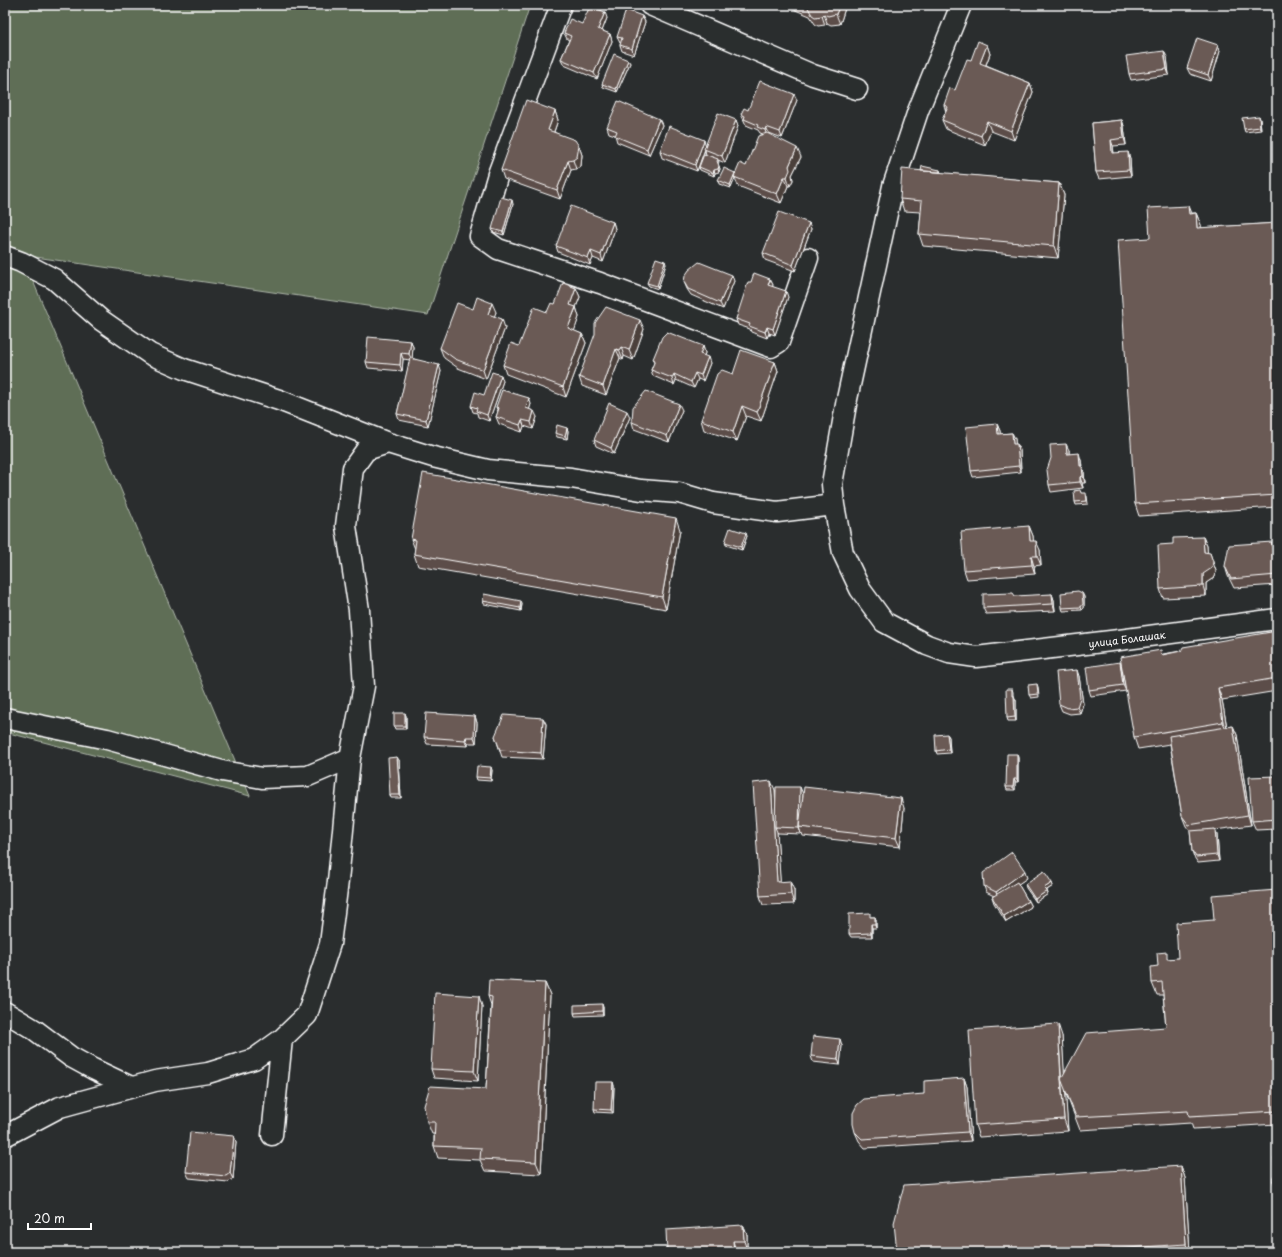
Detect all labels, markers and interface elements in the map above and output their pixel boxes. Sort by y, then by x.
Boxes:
street label: улица Болашак [1088,626,1166,651]
scale bar [28,1205,91,1231]
text: 20 m [34,1209,65,1227]

